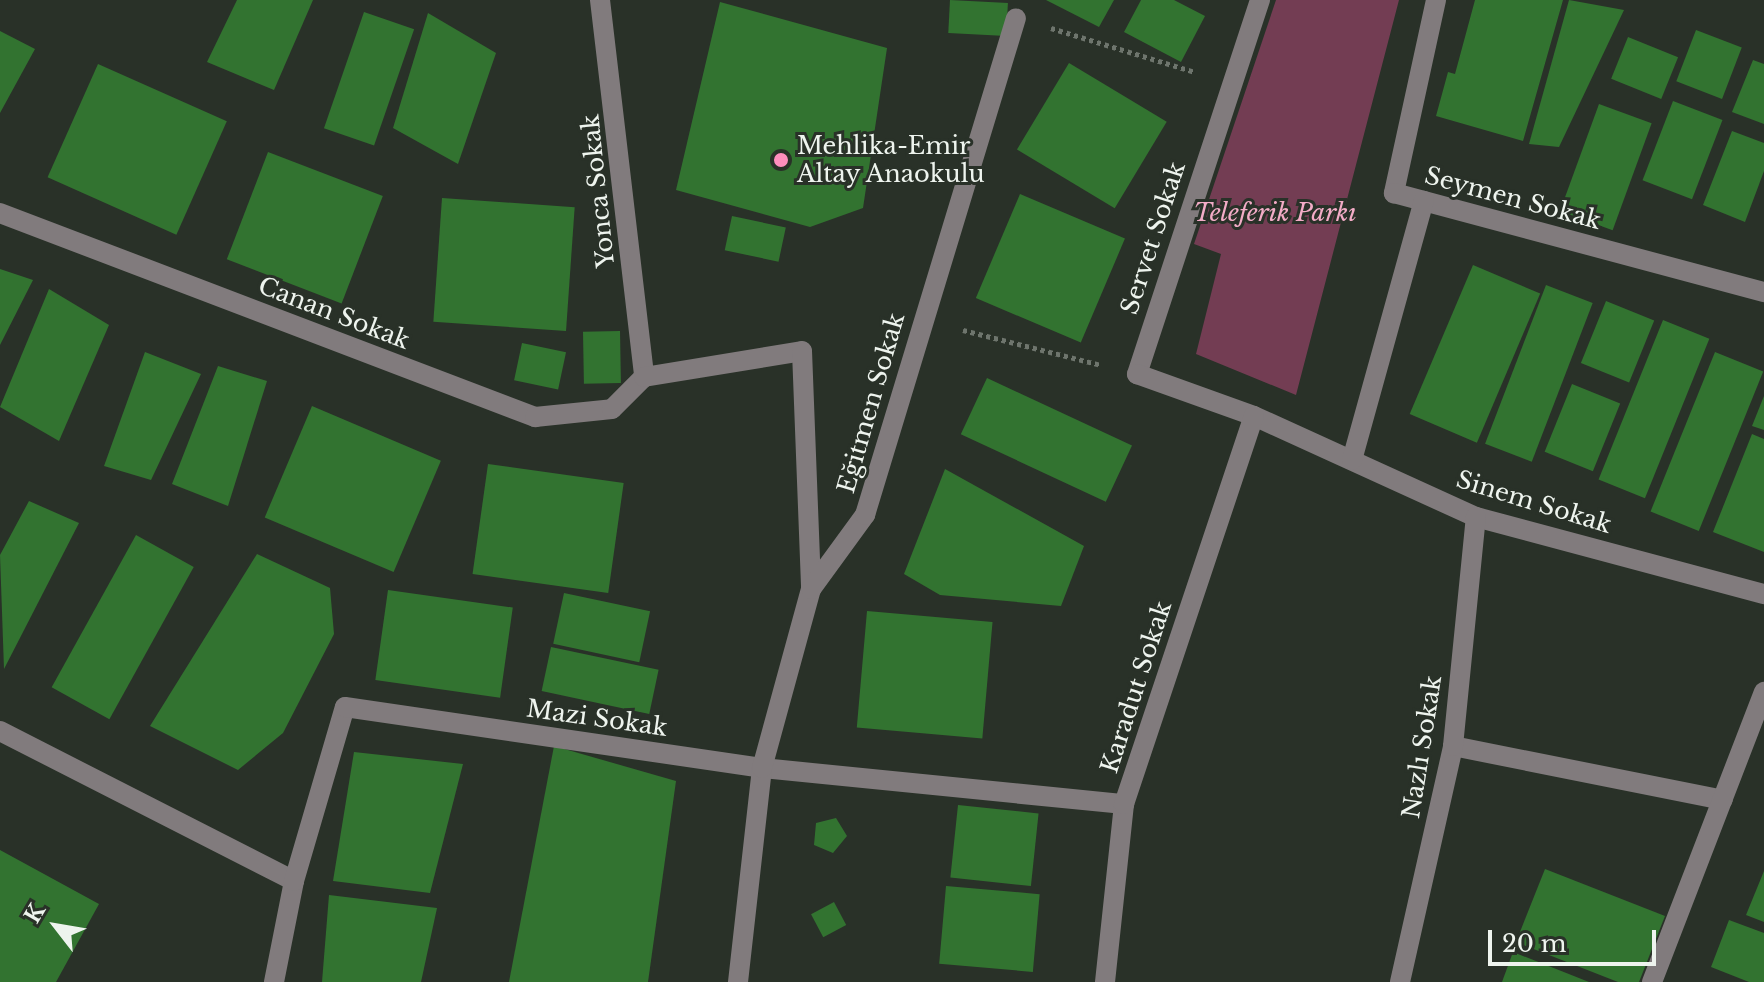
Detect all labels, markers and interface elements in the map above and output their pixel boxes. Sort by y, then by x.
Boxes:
street label: Yonca Sokak [576,113,620,269]
place label: Mehlika-Emir Altay Anaokulu [797,132,986,188]
marker: Mehlika-Emir Altay Anaokulu [772,151,790,169]
street label: Servet Sokak [1115,158,1191,318]
street label: Seymen Sokak [1422,161,1604,235]
park label: Teleferik Parkı [1193,199,1357,227]
street label: Canan Sokak [254,271,414,355]
street label: Eğitmen Sokak [832,310,910,496]
street label: Sinem Sokak [1453,465,1615,539]
street label: Karadut Sokak [1095,597,1177,777]
street label: Nazlı Sokak [1396,673,1448,821]
street label: Mazi Sokak [525,694,669,742]
north arrow [16,886,96,966]
text: K [19,899,51,928]
scale bar [1492,914,1660,964]
text: 20 m [1502,929,1567,958]

